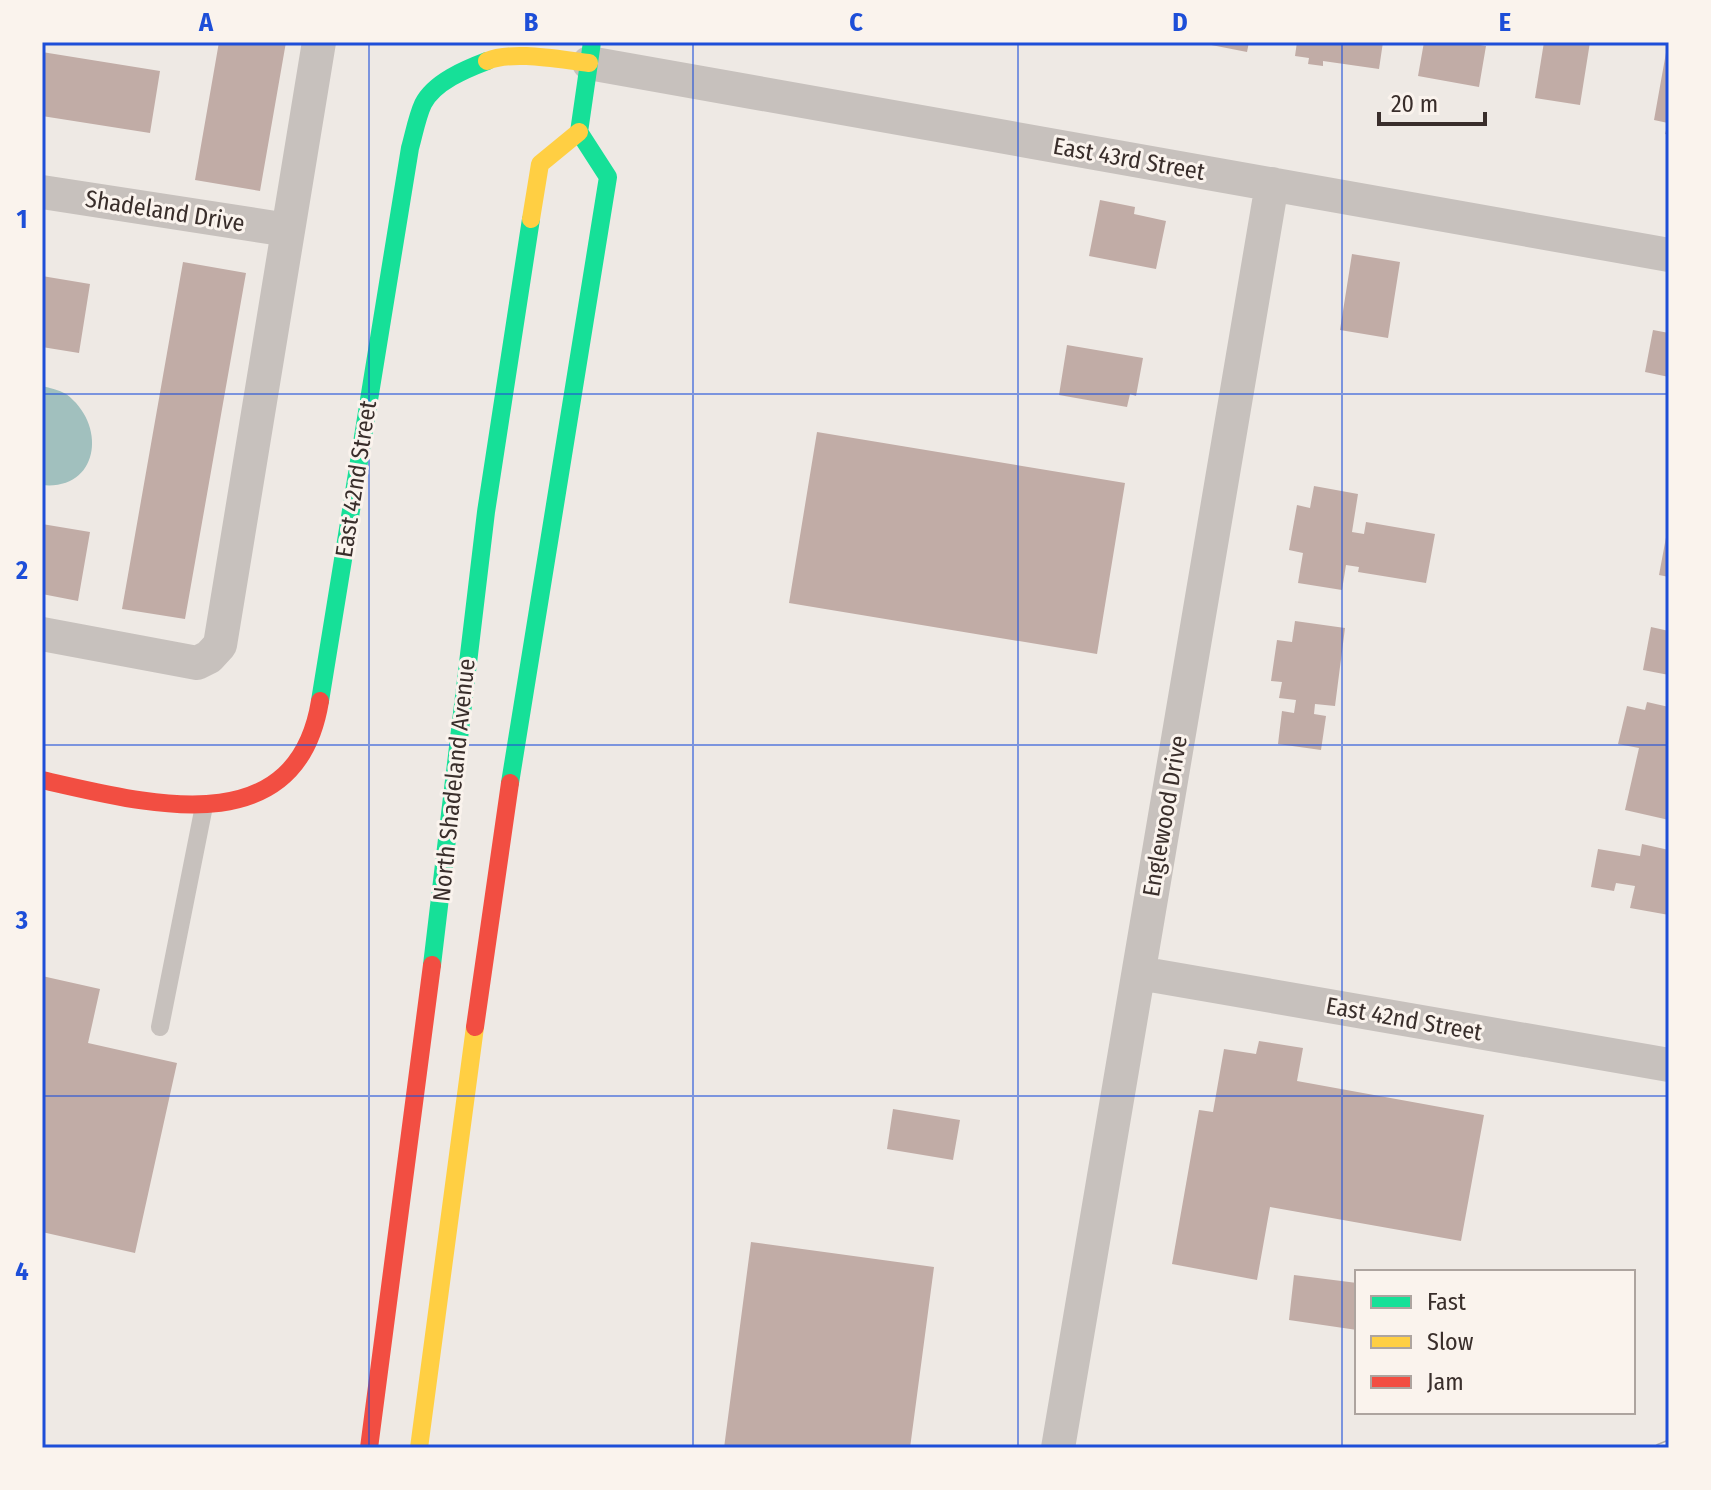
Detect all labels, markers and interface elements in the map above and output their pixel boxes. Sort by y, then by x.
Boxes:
text: A [198,7,214,38]
text: B [524,7,539,38]
text: C [849,7,863,38]
text: D [1172,7,1188,38]
text: E [1499,7,1511,38]
scale bar [1379,76,1485,126]
text: 20 m [1391,90,1438,118]
street label: East 43rd Street [1051,132,1207,186]
street label: Shadeland Drive [83,185,247,237]
text: 1 [17,204,28,235]
street label: East 42nd Street [330,398,382,559]
text: 2 [15,555,28,586]
street label: North Shadeland Avenue [427,657,481,903]
street label: Englewood Drive [1137,733,1193,899]
text: 3 [15,905,28,936]
street label: East 42nd Street [1324,991,1485,1047]
text: 4 [15,1256,29,1287]
legend [1355,1270,1635,1414]
text: Fast [1427,1288,1466,1316]
text: Slow [1427,1328,1474,1356]
text: Jam [1427,1368,1464,1396]

